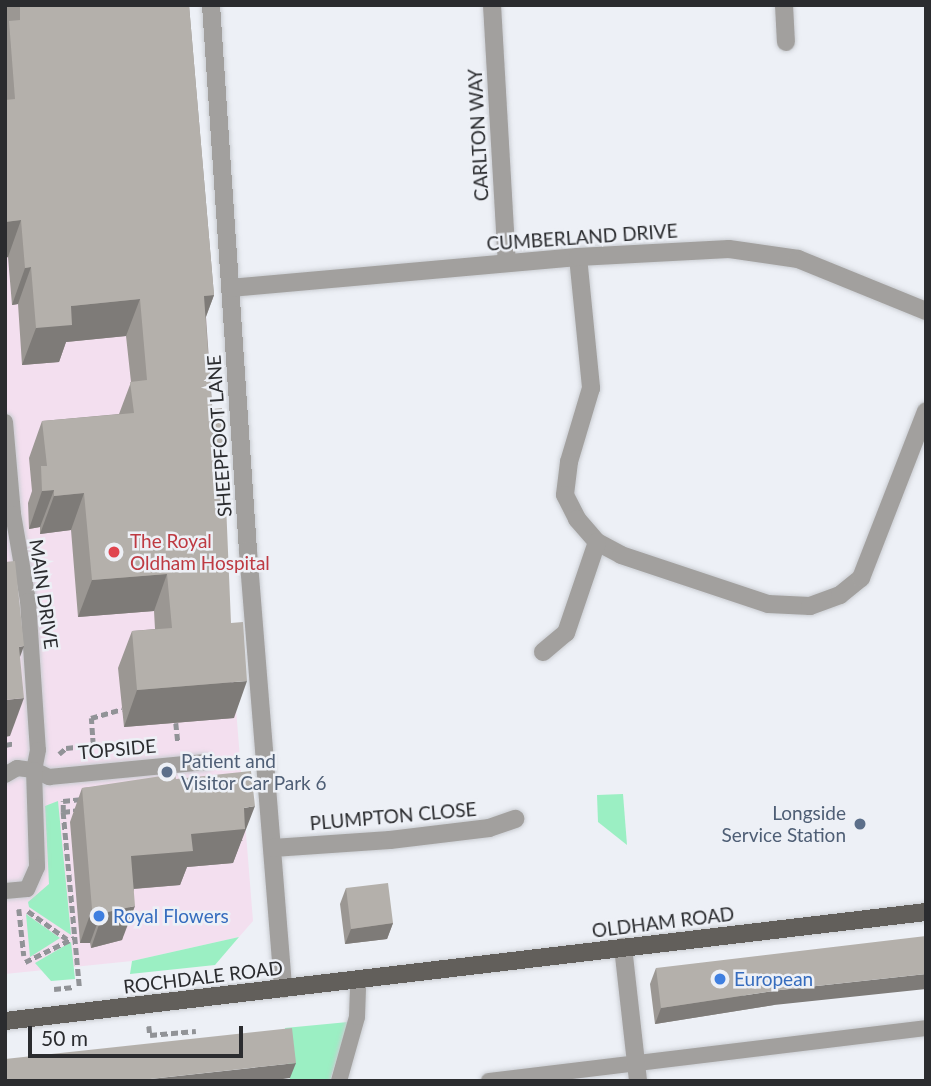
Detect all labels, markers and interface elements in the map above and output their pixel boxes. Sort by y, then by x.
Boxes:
street label: CARLTON WAY [463,68,493,202]
street label: CUMBERLAND DRIVE [486,219,678,255]
street label: SHEEPFOOT LANE [202,354,236,518]
place label: The Royal Oldham Hospital [130,530,270,574]
street label: MAIN DRIVE [25,538,63,650]
marker: The Royal Oldham Hospital [104,542,124,562]
street label: TOPSIDE [77,734,157,764]
place label: Patient and Visitor Car Park 6 [181,750,327,794]
marker: Patient and Visitor Car Park 6 [159,764,175,780]
street label: PLUMPTON CLOSE [309,797,477,835]
place label: Longside Service Station [722,802,846,846]
marker: Longside Service Station [852,816,868,832]
street label: OLDHAM ROAD [591,902,735,942]
place label: Royal Flowers [113,905,229,927]
marker: Royal Flowers [91,908,107,924]
street label: ROCHDALE ROAD [122,956,284,998]
place label: European [734,968,813,990]
marker: European [712,971,728,987]
scale bar [32,1012,247,1056]
text: 50 m [41,1025,88,1050]

